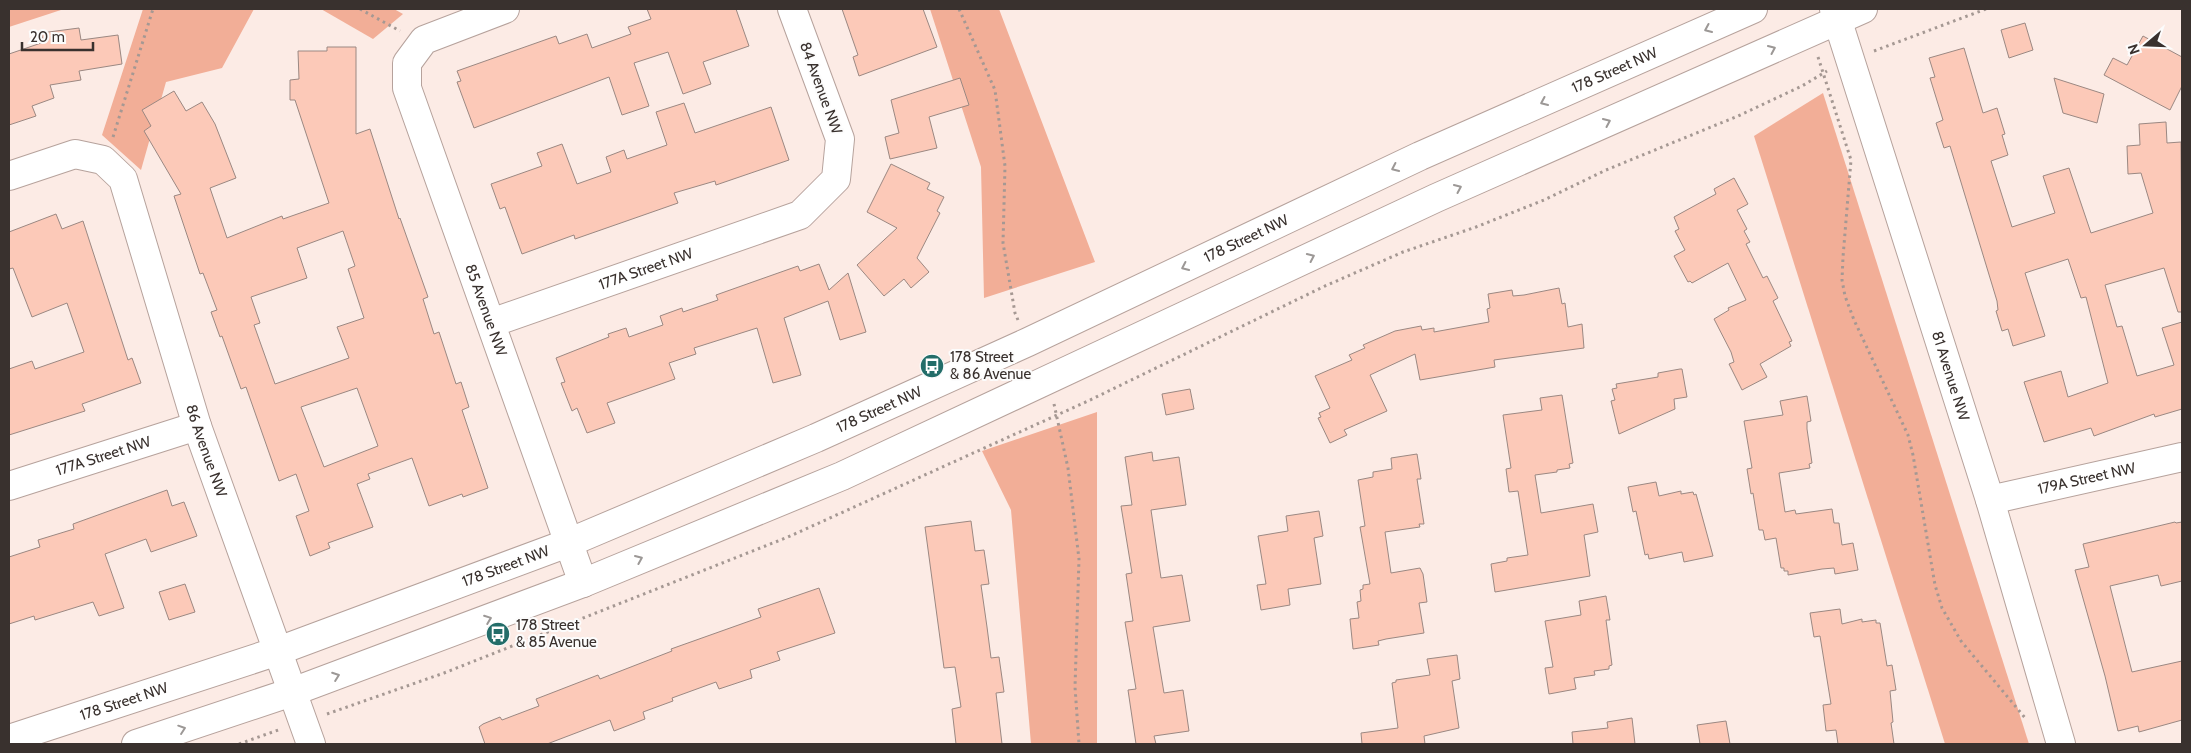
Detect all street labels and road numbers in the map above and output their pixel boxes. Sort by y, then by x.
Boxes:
street label: 84 Avenue NW [796,39,846,137]
street label: 178 Street NW [1569,43,1661,97]
street label: 178 Street NW [1201,210,1292,266]
street label: 177A Street NW [596,244,696,294]
street label: 85 Avenue NW [461,262,511,359]
street label: 81 Avenue NW [1928,329,1973,424]
street label: 178 Street NW [834,382,925,437]
street label: 86 Avenue NW [182,402,231,500]
street label: 177A Street NW [54,432,154,479]
street label: 179A Street NW [2036,458,2138,498]
street label: 178 Street NW [460,542,553,591]
street label: 178 Street NW [78,678,171,724]

